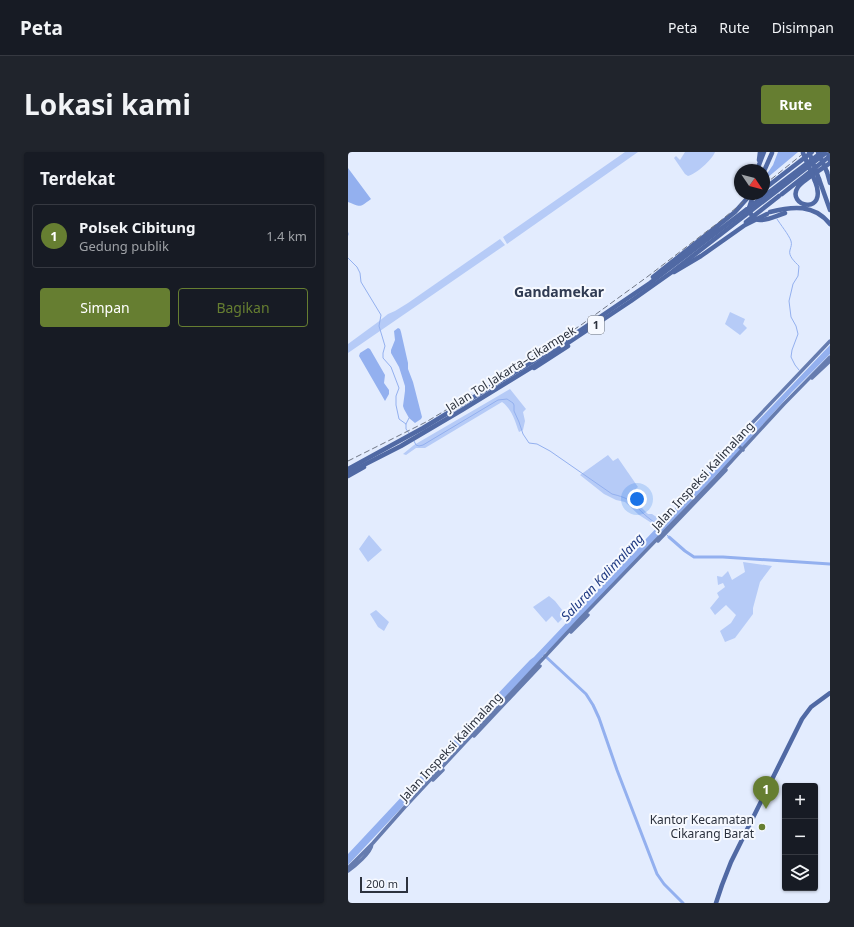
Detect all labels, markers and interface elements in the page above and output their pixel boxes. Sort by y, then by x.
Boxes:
text: Peta [20,15,63,41]
text: Peta [668,18,697,37]
text: Rute [719,18,750,37]
text: Disimpan [772,18,834,37]
text: Lokasi kami [24,85,191,123]
button: Rute [761,85,830,124]
north arrow [734,164,770,200]
text: Terdekat [40,167,115,190]
text: Polsek Cibitung [79,217,195,237]
text: 1 [50,227,58,245]
text: 1.4 km [266,227,307,245]
text: Gedung publik [79,237,169,255]
district label: Gandamekar [514,282,605,301]
button: Simpan [40,288,170,327]
button: Bagikan [178,288,308,327]
road number: 1 [588,316,604,334]
street label: Jalan Tol Jakarta–Cikampek [442,321,580,416]
street label: Jalan Inspeksi Kalimalang [647,418,758,535]
your location [627,489,647,509]
water label: Saluran Kalimalang [557,529,648,625]
street label: Jalan Inspeksi Kalimalang [395,689,506,806]
pin: 1 [753,776,779,809]
map controls [782,783,818,891]
button: + [782,783,818,819]
place label: Kantor Kecamatan Cikarang Barat [650,811,755,842]
button: − [782,819,818,855]
marker: Kantor Kecamatan Cikarang Barat [757,822,767,832]
button: layers [782,855,818,891]
scale bar [360,875,408,894]
text: 200 m [366,876,398,891]

